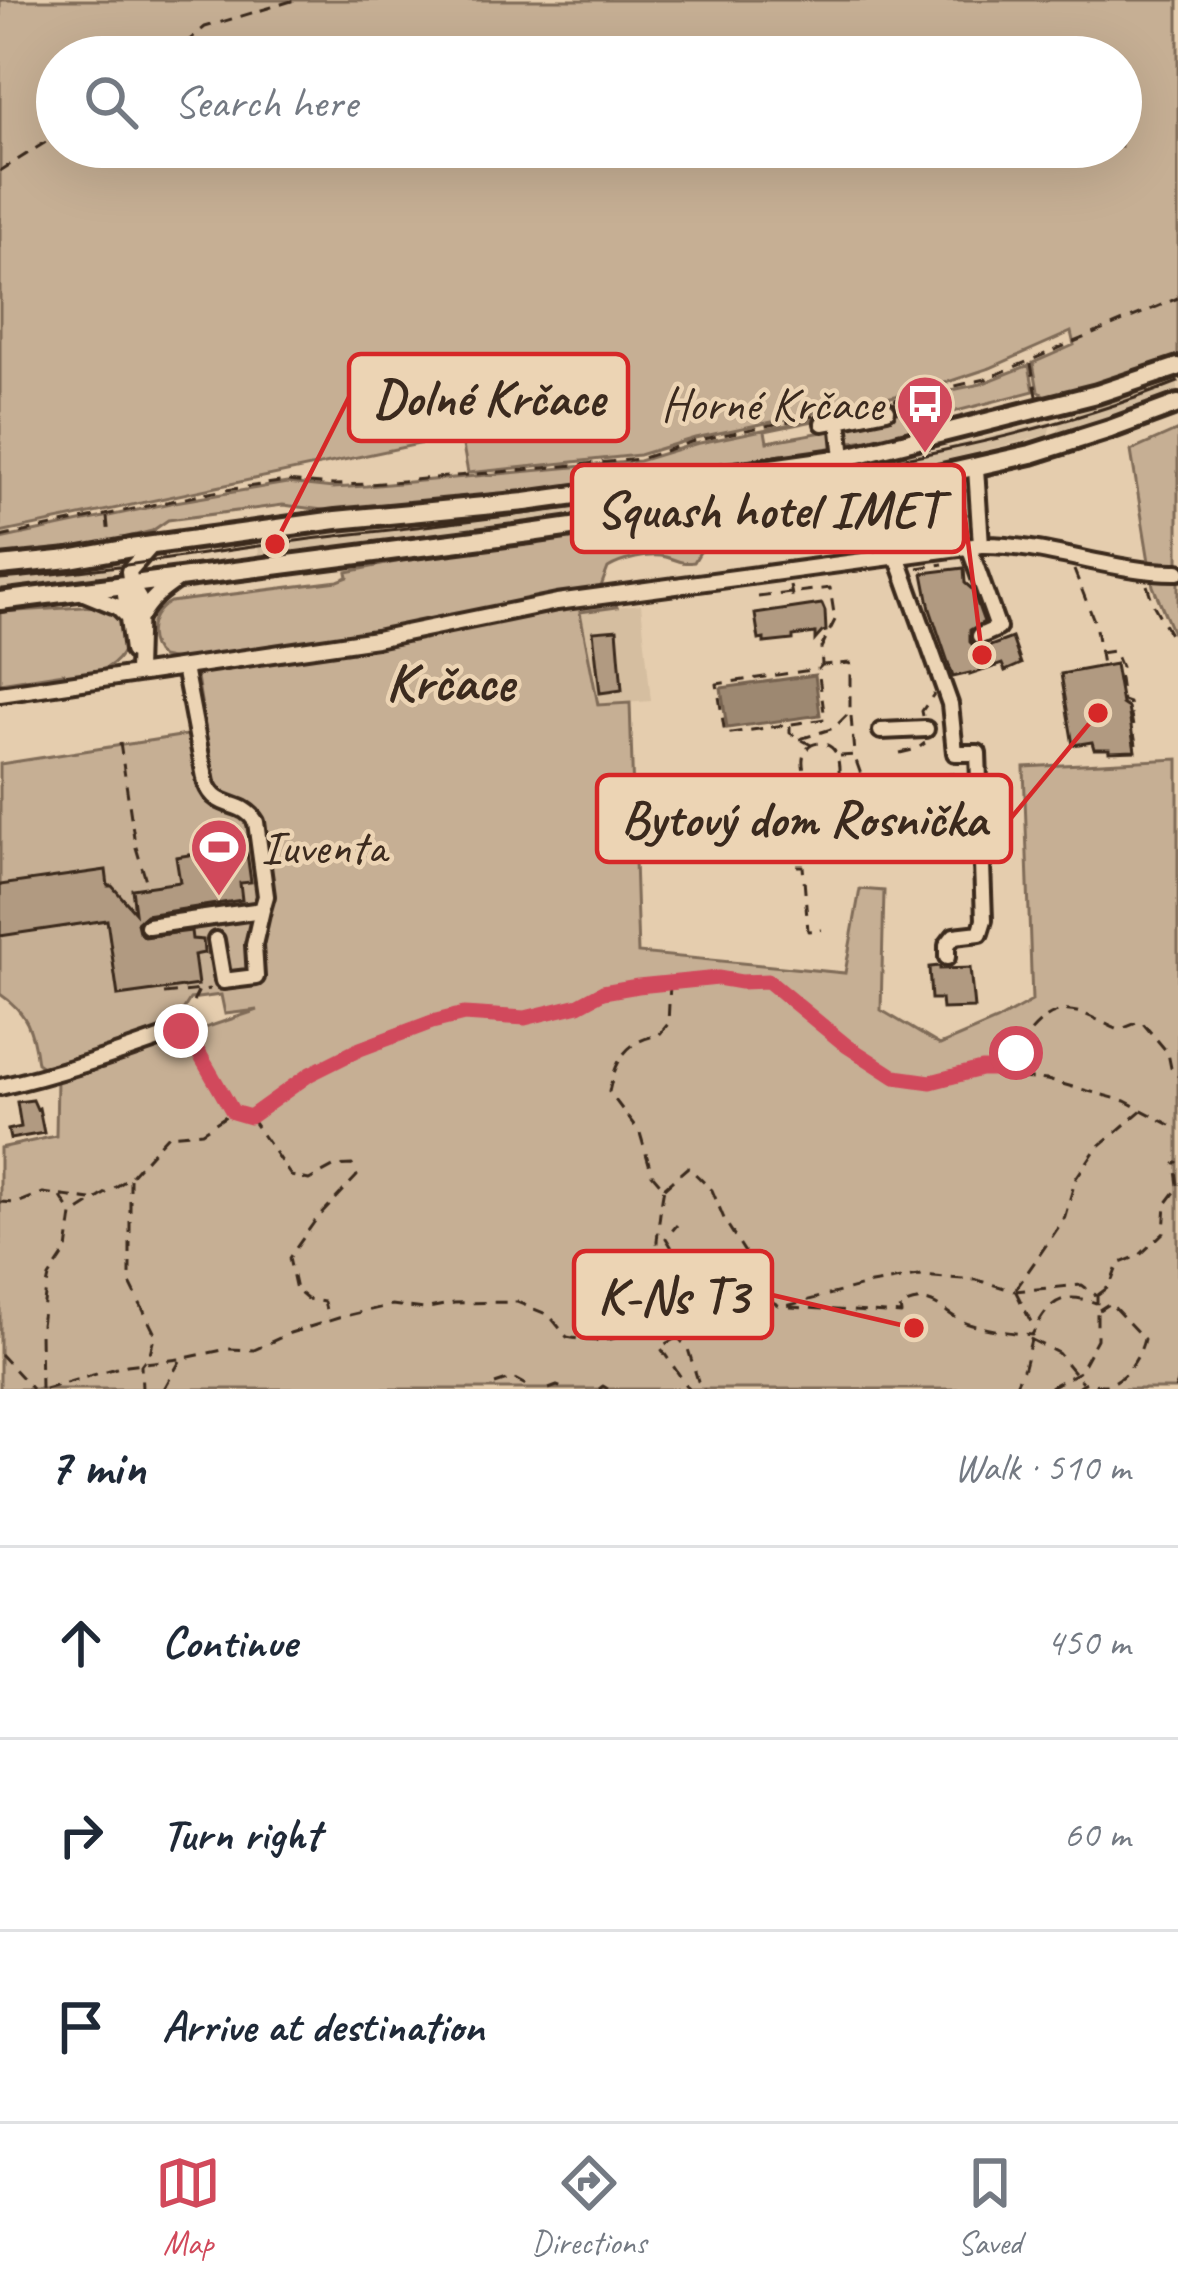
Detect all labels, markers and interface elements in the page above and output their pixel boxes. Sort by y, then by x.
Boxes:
search box [36,36,1142,168]
icon: search [78,69,144,135]
text: Search here [174,74,357,131]
callout: Dolné Krčace [349,354,628,441]
text: Dolné Krčace [373,366,608,430]
bus stop icon: Horné Krčace [894,373,956,455]
place label: Horné Krčace [661,374,886,434]
callout: Squash hotel IMET [572,465,964,552]
text: Squash hotel IMET [596,478,953,542]
district label: Krčace [386,648,518,716]
callout: Bytový dom Rosnička [597,775,1011,862]
text: Bytový dom Rosnička [621,787,991,851]
sports icon: Iuventa [188,816,250,898]
place label: Iuventa [261,817,390,877]
route end [154,1004,208,1058]
route start [989,1026,1043,1080]
callout: K-Ns T3 [574,1251,772,1338]
text: K-Ns T3 [598,1264,752,1328]
text: 7 min [48,1435,146,1499]
text: Walk · 510 m [954,1443,1130,1492]
icon: ahead [48,1610,114,1676]
text: Continue [162,1614,296,1671]
text: 450 m [1046,1618,1130,1667]
icon: right [48,1802,114,1868]
text: Turn right [162,1806,320,1863]
text: 60 m [1064,1810,1130,1859]
icon: arrive [48,1994,114,2060]
text: Arrive at destination [162,1998,484,2055]
tab: Map [155,2150,221,2264]
tab: Directions [532,2150,646,2264]
tab: Saved [957,2150,1023,2264]

